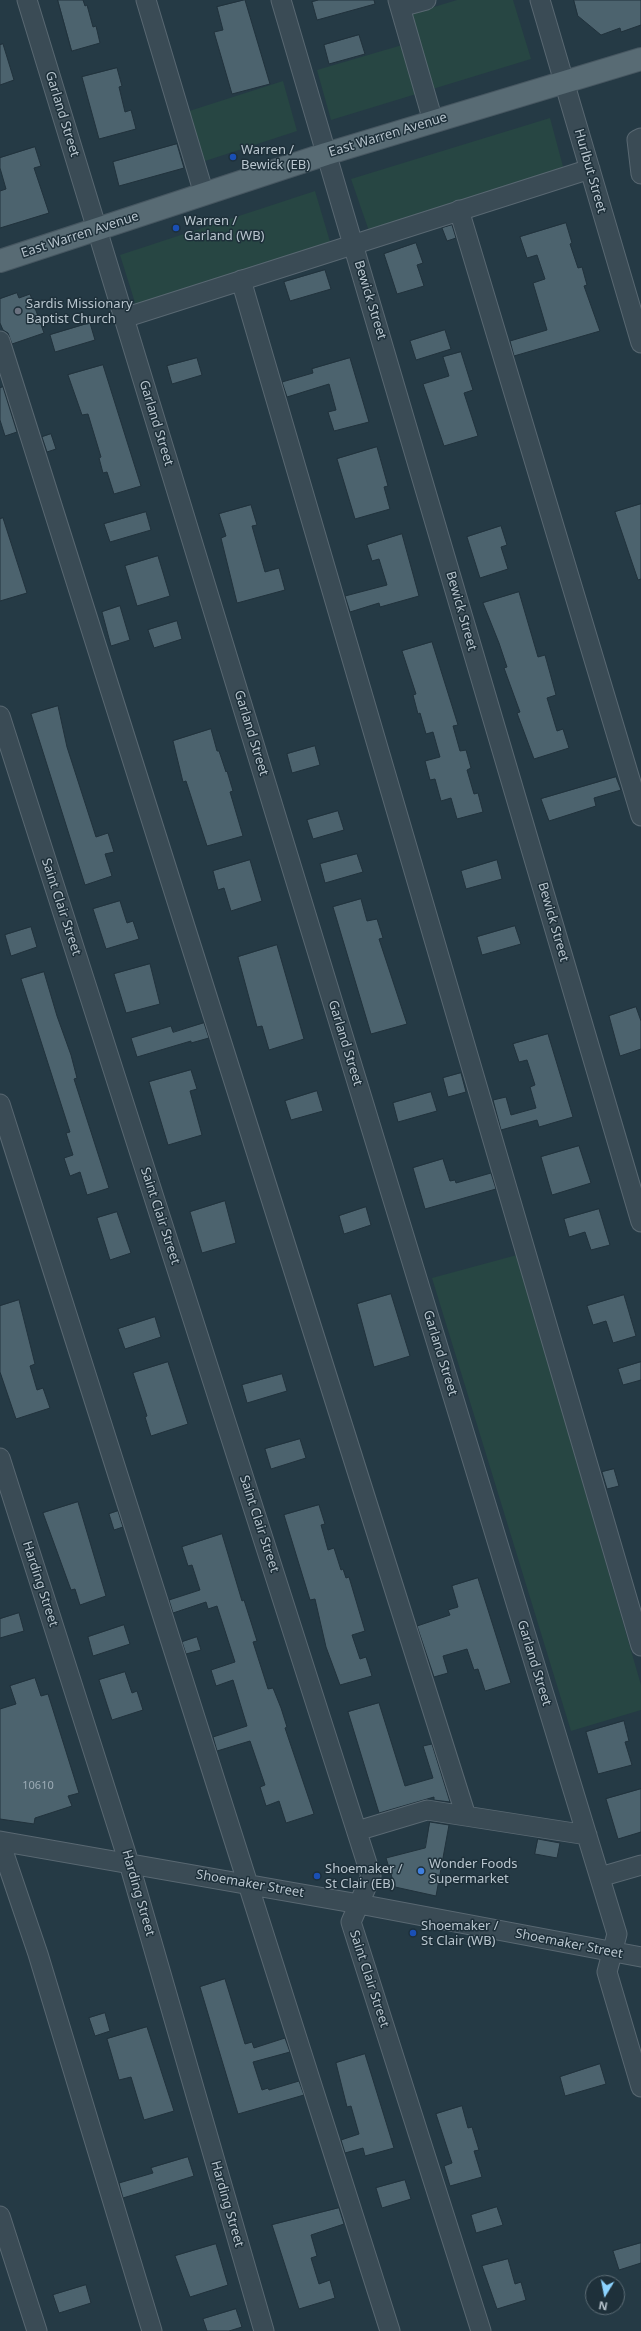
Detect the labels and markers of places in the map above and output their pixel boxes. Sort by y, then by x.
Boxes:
place label: Warren / Bewick (EB) [241,142,310,173]
marker: Warren / Bewick (EB) [228,152,238,162]
place label: Warren / Garland (WB) [184,213,265,244]
marker: Warren / Garland (WB) [171,223,181,233]
place label: Sardis Missionary Baptist Church [26,296,133,327]
marker: Sardis Missionary Baptist Church [13,306,23,316]
place label: Wonder Foods Supermarket [429,1856,518,1887]
place label: Shoemaker / St Clair (EB) [325,1861,403,1892]
marker: Wonder Foods Supermarket [416,1866,426,1876]
marker: Shoemaker / St Clair (EB) [312,1871,322,1881]
place label: Shoemaker / St Clair (WB) [421,1918,499,1949]
marker: Shoemaker / St Clair (WB) [408,1928,418,1938]

